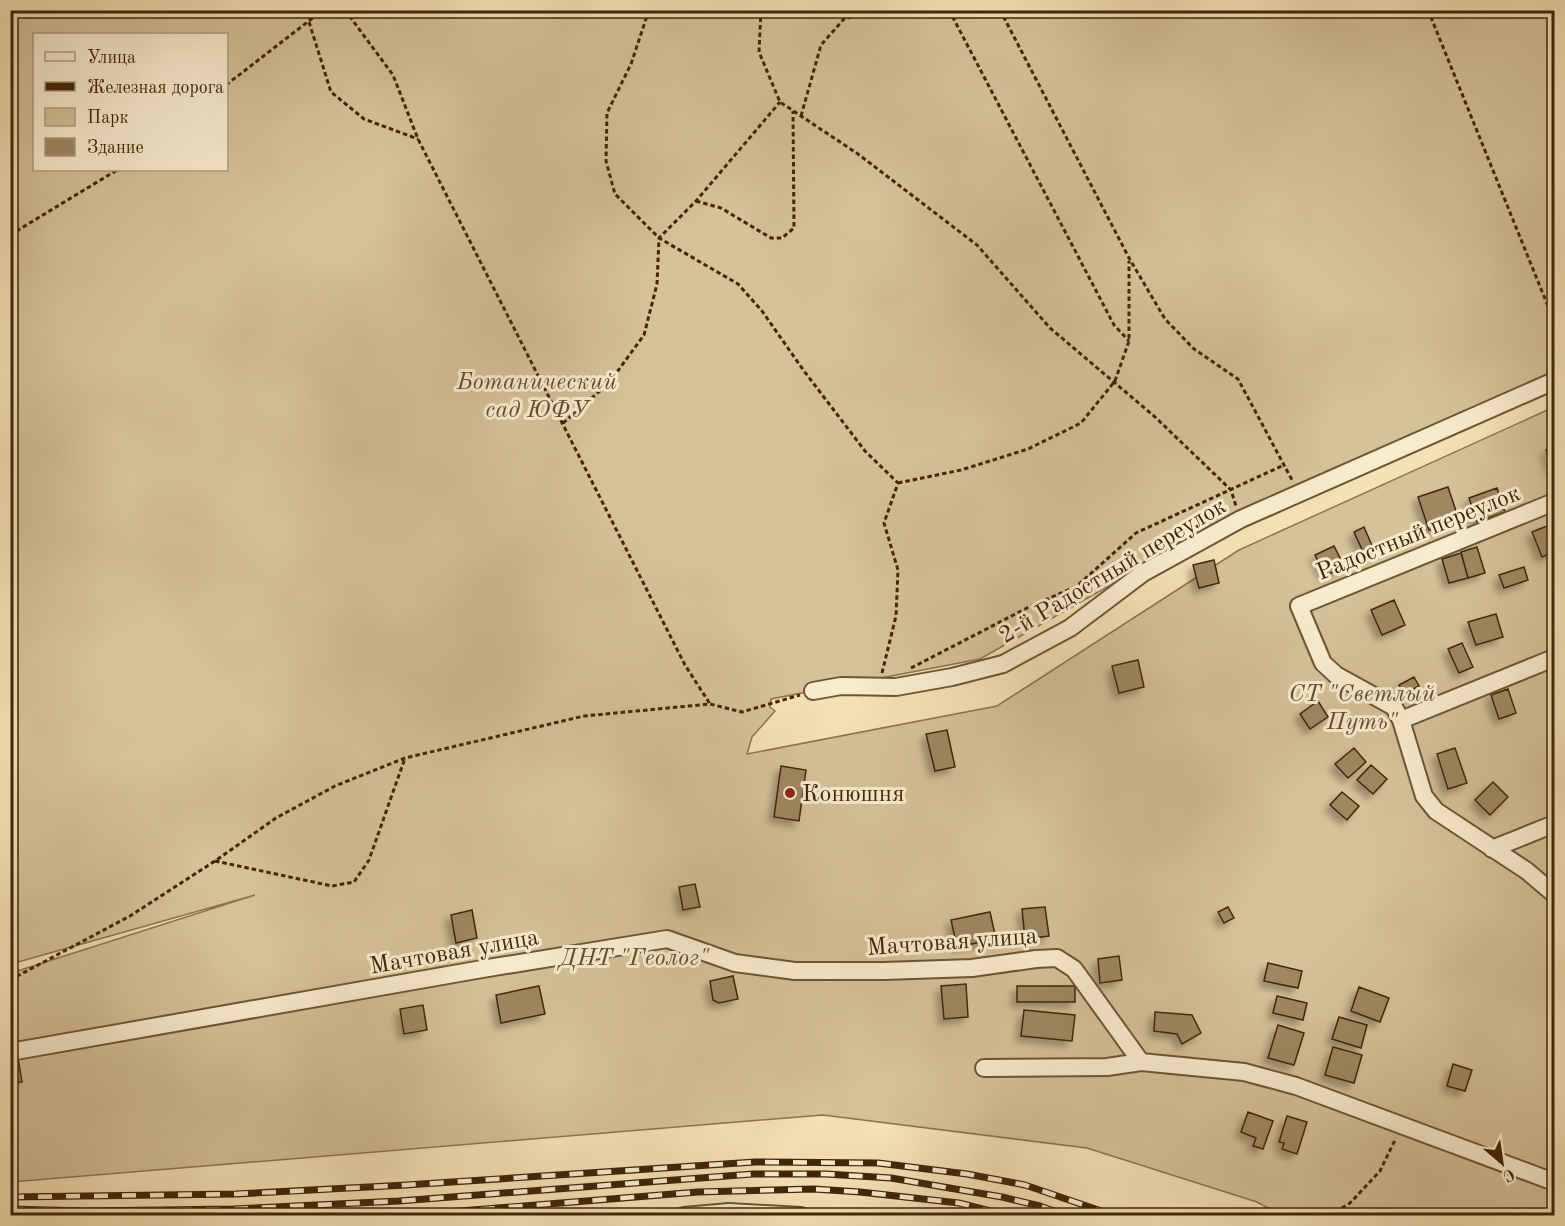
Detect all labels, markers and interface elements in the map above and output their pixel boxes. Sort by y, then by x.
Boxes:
legend [33,33,228,171]
text: Улица [87,49,136,67]
text: Железная дорога [87,79,224,97]
text: Парк [87,109,128,127]
text: Здание [87,139,144,157]
park label: Ботанический сад ЮФУ [456,371,617,423]
street label: Радостный переулок [1313,482,1524,586]
street label: 2-й Радостный переулок [996,495,1231,649]
park label: СТ "Светлый Путь" [1289,683,1436,735]
place label: Конюшня [802,783,904,807]
marker: Конюшня [783,786,797,800]
street label: Мачтовая улица [866,925,1038,961]
street label: Мачтовая улица [368,926,541,980]
park label: ДНТ "Геолог" [556,947,710,971]
north arrow [1472,1133,1532,1193]
text: С [1500,1165,1517,1184]

